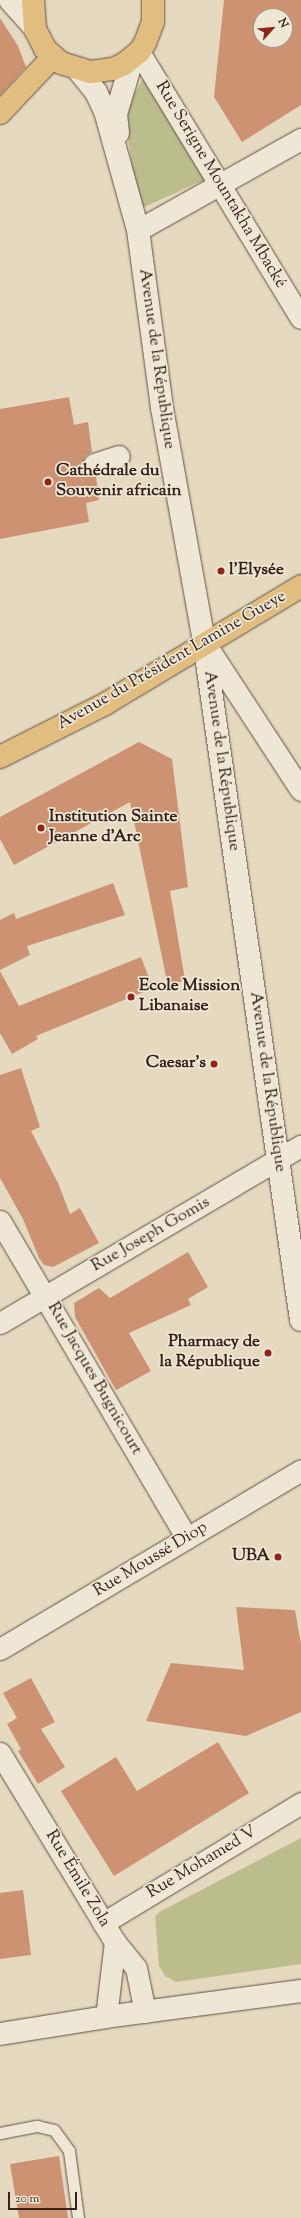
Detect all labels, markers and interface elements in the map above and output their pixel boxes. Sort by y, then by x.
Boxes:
north arrow [253,8,293,48]
text: N [274,15,292,31]
street label: Rue Serigne Mountakha Mbacké [150,78,290,292]
street label: Avenue de la République [133,268,179,450]
place label: Cathédrale du Souvenir africain [56,462,182,502]
marker: Cathédrale du Souvenir africain [43,477,53,487]
place label: l'Elysée [229,561,284,581]
marker: l'Elysée [216,566,226,576]
street label: Avenue du Président Lamine Gueye [54,587,290,735]
street label: Avenue de la République [198,670,244,852]
place label: Institution Sainte Jeanne d'Arc [49,808,177,848]
marker: Institution Sainte Jeanne d'Arc [36,823,46,833]
place label: Ecole Mission Libanaise [139,977,240,1017]
street label: Avenue de la République [244,991,290,1173]
marker: Ecole Mission Libanaise [126,992,136,1002]
place label: Caesar's [146,1054,206,1074]
marker: Caesar's [209,1059,219,1069]
street label: Rue Joseph Gomis [88,1193,214,1277]
street label: Rue Jacques Bugnicourt [42,1299,146,1459]
place label: Pharmacy de la République [160,1333,260,1373]
marker: Pharmacy de la République [263,1348,273,1358]
street label: Rue Moussé Diop [90,1518,212,1602]
place label: UBA [232,1547,270,1567]
marker: UBA [273,1552,283,1562]
street label: Rue Mohamed V [144,1822,260,1904]
street label: Rue Émile Zola [40,1827,114,1931]
scale bar [10,2184,79,2210]
text: 20 m [15,2190,39,2208]

